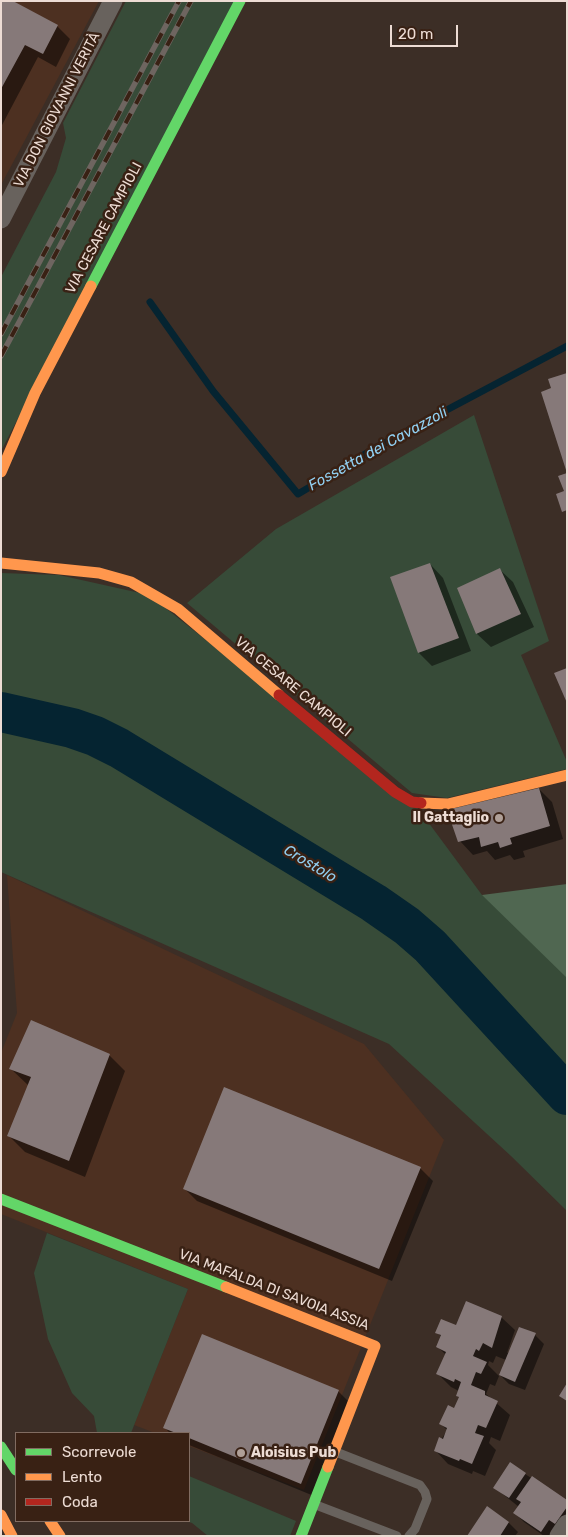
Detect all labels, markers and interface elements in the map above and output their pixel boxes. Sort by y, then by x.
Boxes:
scale bar [393,15,460,47]
text: 20 m [398,25,433,43]
street label: VIA DON GIOVANNI VERITÀ [10,29,104,191]
street label: VIA CESARE CAMPIOLI [62,159,146,297]
water label: Fossetta dei Cavazzoli [305,403,451,495]
street label: VIA CESARE CAMPIOLI [232,634,354,740]
place label: Il Gattaglio [412,810,489,826]
marker: Il Gattaglio [493,812,505,824]
water label: Crostolo [280,841,340,887]
street label: VIA MAFALDA DI SAVOIA ASSIA [176,1246,372,1334]
legend [15,1432,190,1522]
text: Scorrevole [62,1443,136,1461]
place label: Aloisius Pub [251,1445,336,1461]
marker: Aloisius Pub [235,1447,247,1459]
text: Lento [62,1468,102,1486]
text: Coda [62,1493,98,1511]

